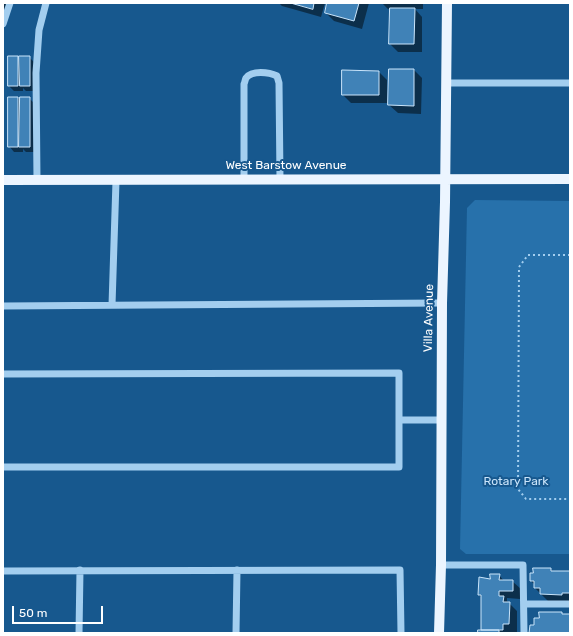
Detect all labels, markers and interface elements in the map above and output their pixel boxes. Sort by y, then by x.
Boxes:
street label: West Barstow Avenue [225,159,347,173]
street label: Villa Avenue [421,284,437,352]
park label: Rotary Park [483,475,549,489]
scale bar [14,598,105,624]
text: 50 m [19,606,47,620]

